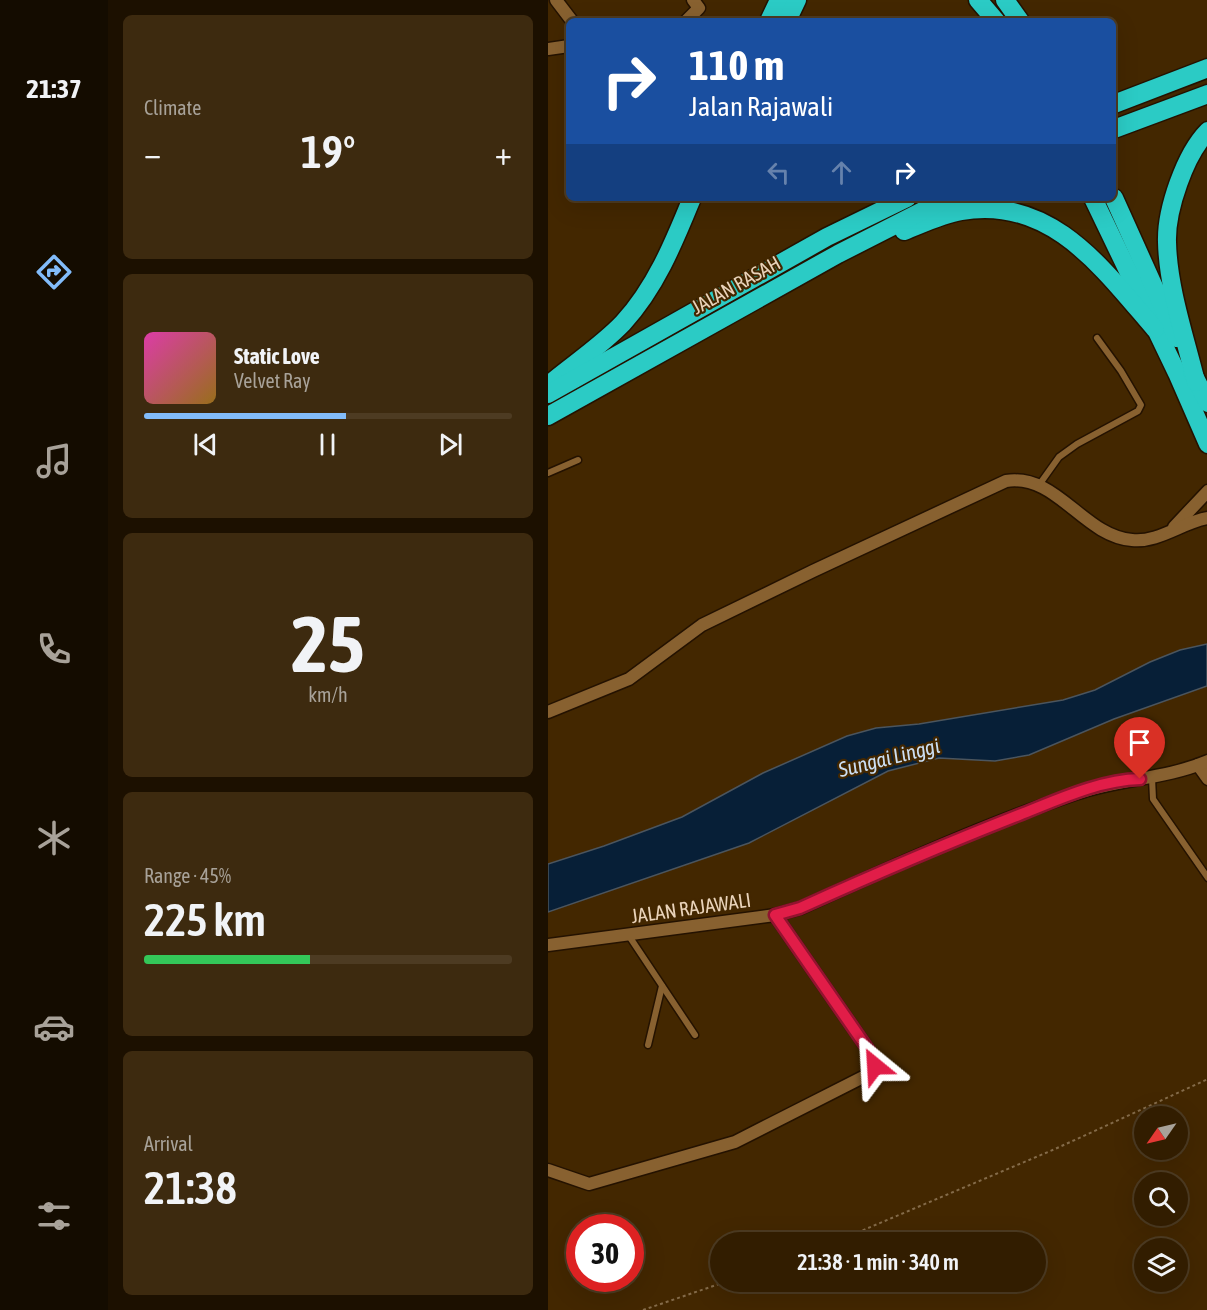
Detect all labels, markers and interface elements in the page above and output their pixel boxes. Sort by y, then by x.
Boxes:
text: 110 m [689,41,784,89]
icon: right [590,42,668,120]
text: 21:37 [26,73,82,104]
text: Jalan Rajawali [689,91,833,122]
text: Climate [144,96,201,119]
text: 19° [301,126,355,178]
text: − [144,134,161,172]
text: + [495,134,512,172]
icon: left [762,156,795,189]
icon: ahead [825,156,858,189]
icon: right [888,156,921,189]
icon: directions [33,251,75,293]
street label: JALAN RASAH [687,251,784,318]
text: Static Love [234,343,320,369]
text: Velvet Ray [234,369,311,392]
icon: previous [189,428,222,461]
icon: pause [311,428,344,461]
icon: next [434,428,467,461]
icon: music [33,440,75,482]
text: 25 [291,599,365,689]
icon: phone [33,628,75,670]
text: km/h [308,683,348,706]
pin [1114,717,1165,779]
icon: arrive [1123,726,1156,759]
water label: Sungai Linggi [835,733,942,781]
icon: climate [33,817,75,859]
text: Range · 45% [144,864,231,887]
street label: JALAN RAJAWALI [630,888,752,927]
text: 225 km [144,894,266,946]
icon: car [33,1006,75,1048]
position arrow [843,1034,907,1098]
north arrow [1134,1106,1188,1160]
map controls [1134,1106,1188,1292]
text: Arrival [144,1132,193,1155]
text: 21:38 [144,1162,237,1214]
button: search [1134,1172,1188,1226]
icon: filters [33,1195,75,1237]
speed limit sign: 30 [566,1214,644,1292]
button: layers [1134,1238,1188,1292]
text: 21:38 · 1 min · 340 m [797,1249,959,1275]

